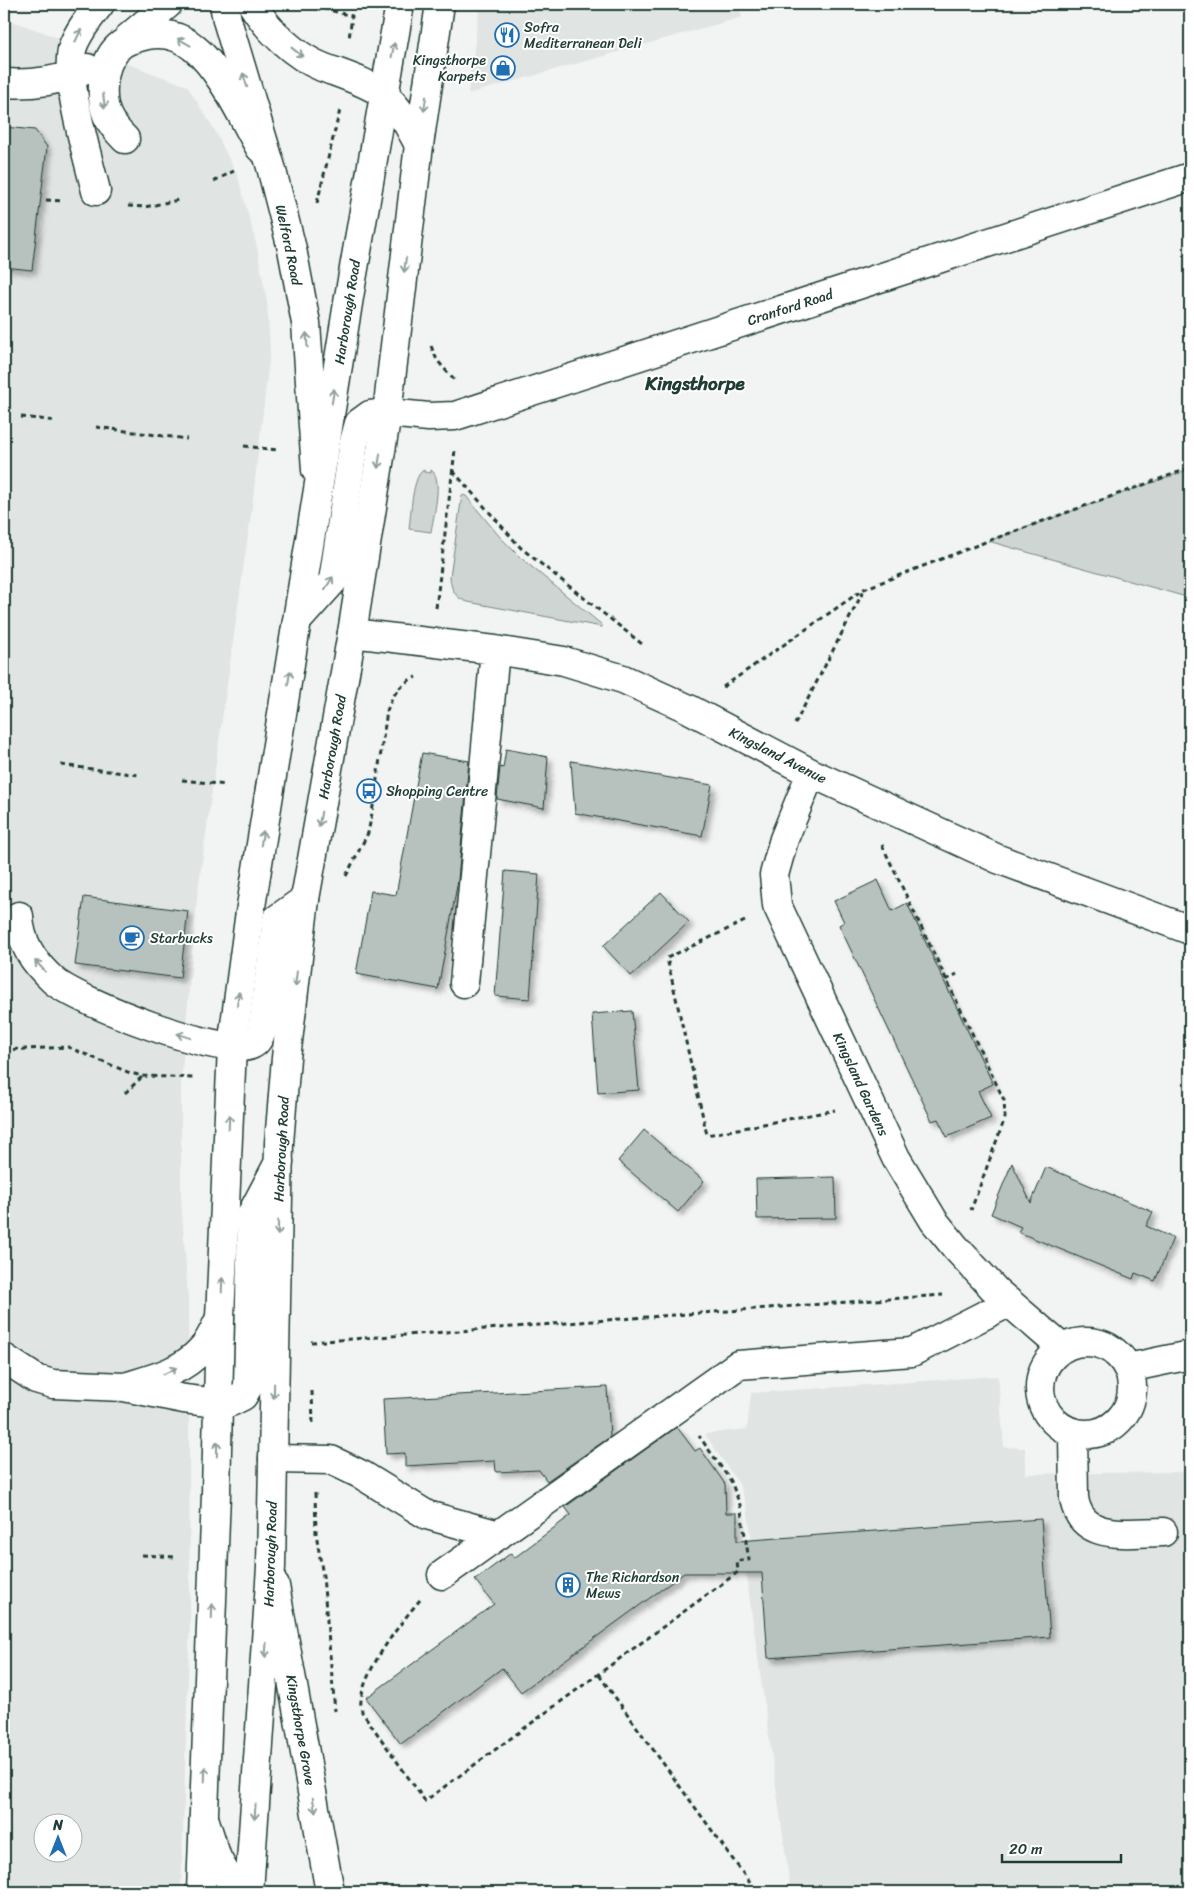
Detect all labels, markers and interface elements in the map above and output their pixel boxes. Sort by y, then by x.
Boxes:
place label: Sofra Mediterranean Deli [524,15,643,56]
restaurant icon: Sofra Mediterranean Deli [494,22,520,48]
one-way arrow [74,29,83,44]
one-way arrow [178,36,192,46]
one-way arrow [389,42,398,58]
one-way arrow [290,47,304,57]
place label: Kingsthorpe Karpets [413,48,487,89]
shop icon: Kingsthorpe Karpets [490,55,516,81]
one-way arrow [240,73,250,89]
one-way arrow [99,93,109,109]
one-way arrow [420,96,430,112]
street label: Welford Road [268,203,310,289]
street label: Harborough Road [327,256,368,366]
one-way arrow [400,257,410,273]
street label: Cranford Road [744,281,838,333]
one-way arrow [302,332,312,348]
district label: Kingsthorpe [644,367,745,400]
one-way arrow [329,389,339,405]
one-way arrow [374,452,384,468]
one-way arrow [324,576,335,590]
one-way arrow [284,670,294,686]
street label: Harborough Road [311,691,354,801]
street label: Kingsland Avenue [724,720,831,791]
bus stop icon: Shopping Centre [356,778,382,804]
place label: Shopping Centre [386,779,488,804]
one-way arrow [314,810,324,826]
one-way arrow [258,831,268,847]
cafe icon: Starbucks [119,925,145,951]
place label: Starbucks [150,926,213,951]
one-way arrow [34,960,46,973]
one-way arrow [291,971,301,987]
one-way arrow [233,991,243,1007]
street label: Kingsland Gardens [825,1028,896,1141]
one-way arrow [177,1031,193,1040]
street label: Harborough Road [266,1094,297,1202]
one-way arrow [224,1115,233,1131]
one-way arrow [273,1220,282,1236]
one-way arrow [217,1277,226,1293]
one-way arrow [163,1366,178,1376]
one-way arrow [269,1382,279,1399]
one-way arrow [212,1441,222,1458]
street label: Harborough Road [256,1499,285,1607]
place label: The Richardson Mews [586,1565,680,1606]
building icon: The Richardson Mews [555,1572,581,1598]
one-way arrow [207,1603,216,1619]
one-way arrow [261,1642,270,1658]
street label: Kingsthorpe Grove [278,1673,323,1787]
one-way arrow [200,1766,210,1782]
one-way arrow [310,1796,319,1812]
one-way arrow [250,1804,259,1820]
text: N [52,1813,63,1838]
north arrow [32,1814,82,1864]
scale bar [1002,1831,1120,1863]
text: 20 m [1009,1836,1043,1862]

